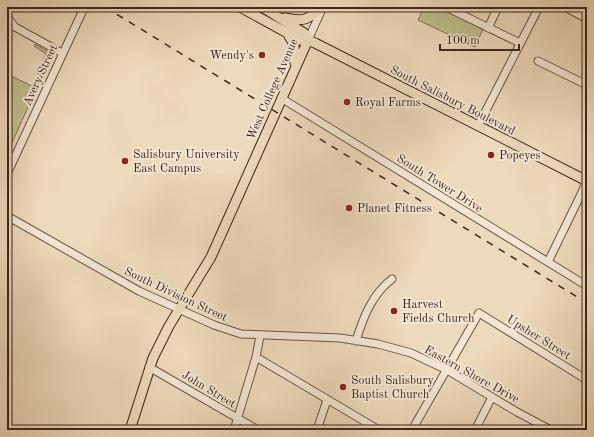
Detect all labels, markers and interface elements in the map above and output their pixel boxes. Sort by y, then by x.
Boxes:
scale bar [440,26,519,52]
text: 100 m [446,35,480,47]
street label: West College Avenue [245,37,301,142]
street label: Avery Street [21,43,60,108]
place label: Wendy's [210,50,254,62]
marker: Wendy's [257,50,267,60]
street label: South Salisbury Boulevard [388,64,517,138]
marker: Royal Farms [342,97,352,107]
place label: Royal Farms [355,97,421,109]
place label: Salisbury University East Campus [133,149,240,175]
marker: Popeyes [486,150,496,160]
place label: Popeyes [499,150,541,162]
street label: South Tower Drive [394,153,485,215]
marker: Salisbury University East Campus [120,156,130,166]
marker: Planet Fitness [344,203,354,213]
place label: Planet Fitness [357,203,432,215]
street label: South Division Street [122,266,229,324]
place label: Harvest Fields Church [402,299,475,325]
marker: Harvest Fields Church [389,306,399,316]
street label: Upsher Street [504,313,573,362]
street label: Eastern Shore Drive [422,344,521,406]
street label: John Street [179,369,238,411]
place label: South Salisbury Baptist Church [351,375,434,401]
marker: South Salisbury Baptist Church [338,382,348,392]

